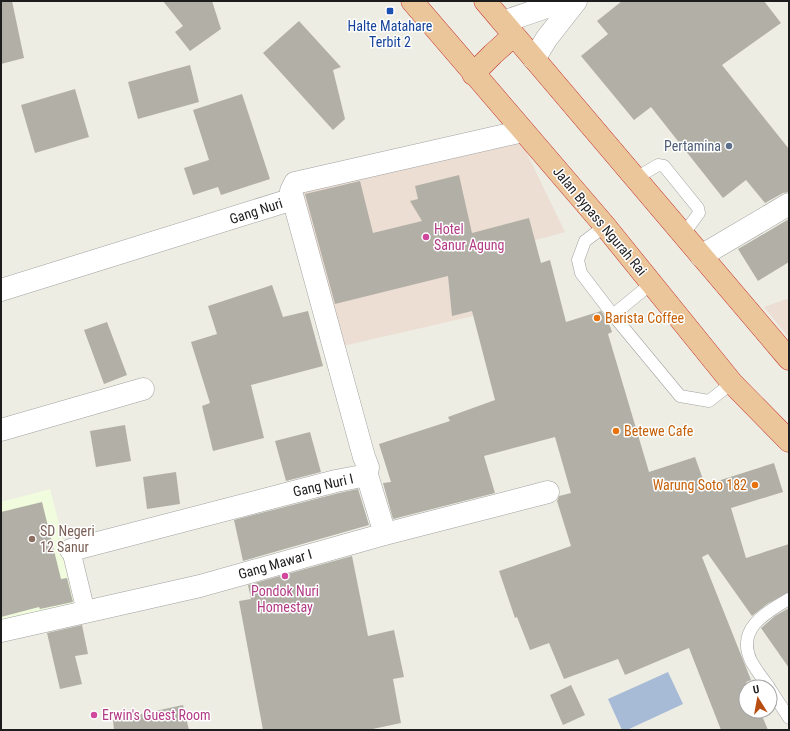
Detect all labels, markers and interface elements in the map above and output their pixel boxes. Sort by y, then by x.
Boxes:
marker: Halte Matahare Terbit 2 [385,6,395,16]
place label: Halte Matahare Terbit 2 [348,18,433,50]
place label: Pertamina [664,138,721,154]
marker: Pertamina [724,141,734,151]
street label: Jalan Bypass Ngurah Rai [550,163,650,279]
street label: Gang Nuri [227,195,285,227]
place label: Hotel Sanur Agung [434,221,504,253]
marker: Hotel Sanur Agung [421,232,431,242]
place label: Barista Coffee [605,310,684,326]
marker: Barista Coffee [592,313,602,323]
place label: Betewe Cafe [624,423,694,439]
marker: Betewe Cafe [611,426,621,436]
street label: Gang Nuri I [291,470,355,500]
place label: Warung Soto 182 [653,477,747,493]
marker: Warung Soto 182 [750,480,760,490]
place label: SD Negeri 12 Sanur [40,523,95,555]
marker: SD Negeri 12 Sanur [27,534,37,544]
street label: Gang Mawar I [236,546,314,582]
marker: Pondok Nuri Homestay [280,571,290,581]
place label: Pondok Nuri Homestay [251,583,319,615]
north arrow [738,679,778,719]
text: U [752,683,761,697]
place label: Erwin's Guest Room [102,707,211,723]
marker: Erwin's Guest Room [89,710,99,720]

